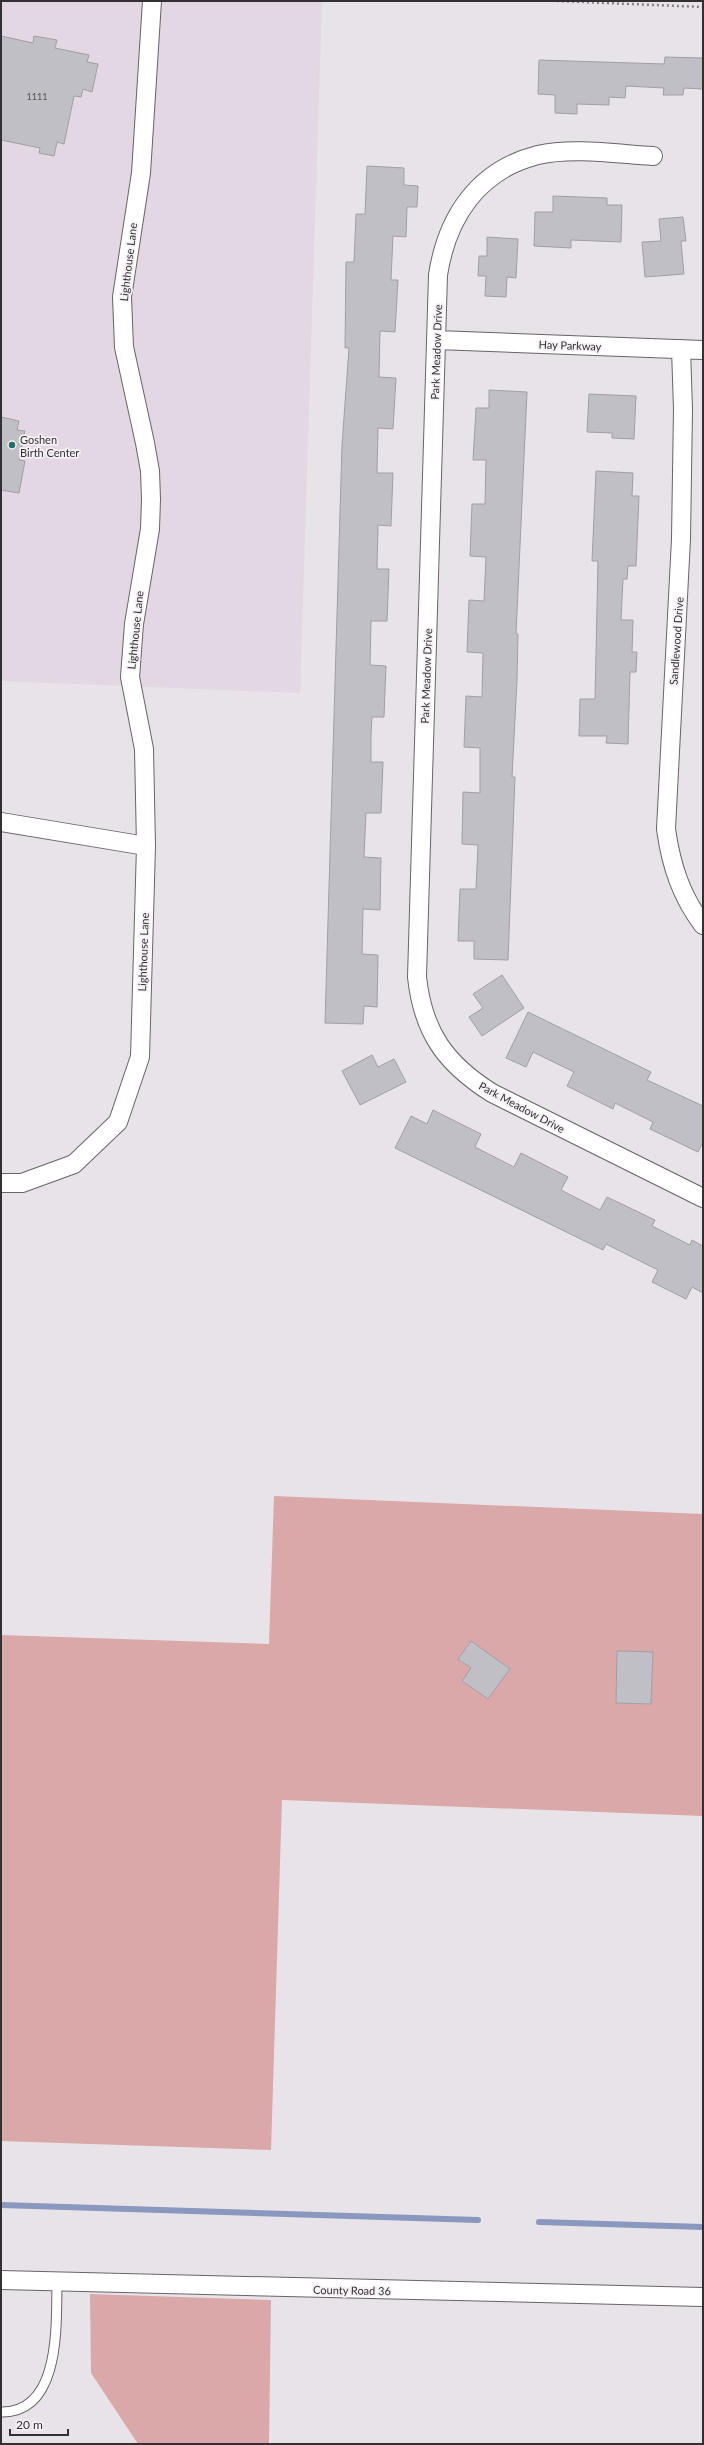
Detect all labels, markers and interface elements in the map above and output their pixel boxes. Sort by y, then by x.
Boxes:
house number: 1111 [27,91,47,102]
street label: Lighthouse Lane [117,222,139,302]
street label: Park Meadow Drive [428,304,444,400]
street label: Hay Parkway [538,337,602,353]
place label: Goshen Birth Center [20,433,79,459]
marker: Goshen Birth Center [7,440,17,450]
street label: Lighthouse Lane [124,590,146,670]
street label: Sandlewood Drive [666,596,686,685]
street label: Park Meadow Drive [418,628,434,724]
street label: Lighthouse Lane [135,912,151,992]
street label: Park Meadow Drive [477,1079,567,1135]
street label: County Road 36 [313,2283,391,2297]
scale bar [10,2411,68,2437]
text: 20 m [16,2417,43,2432]

